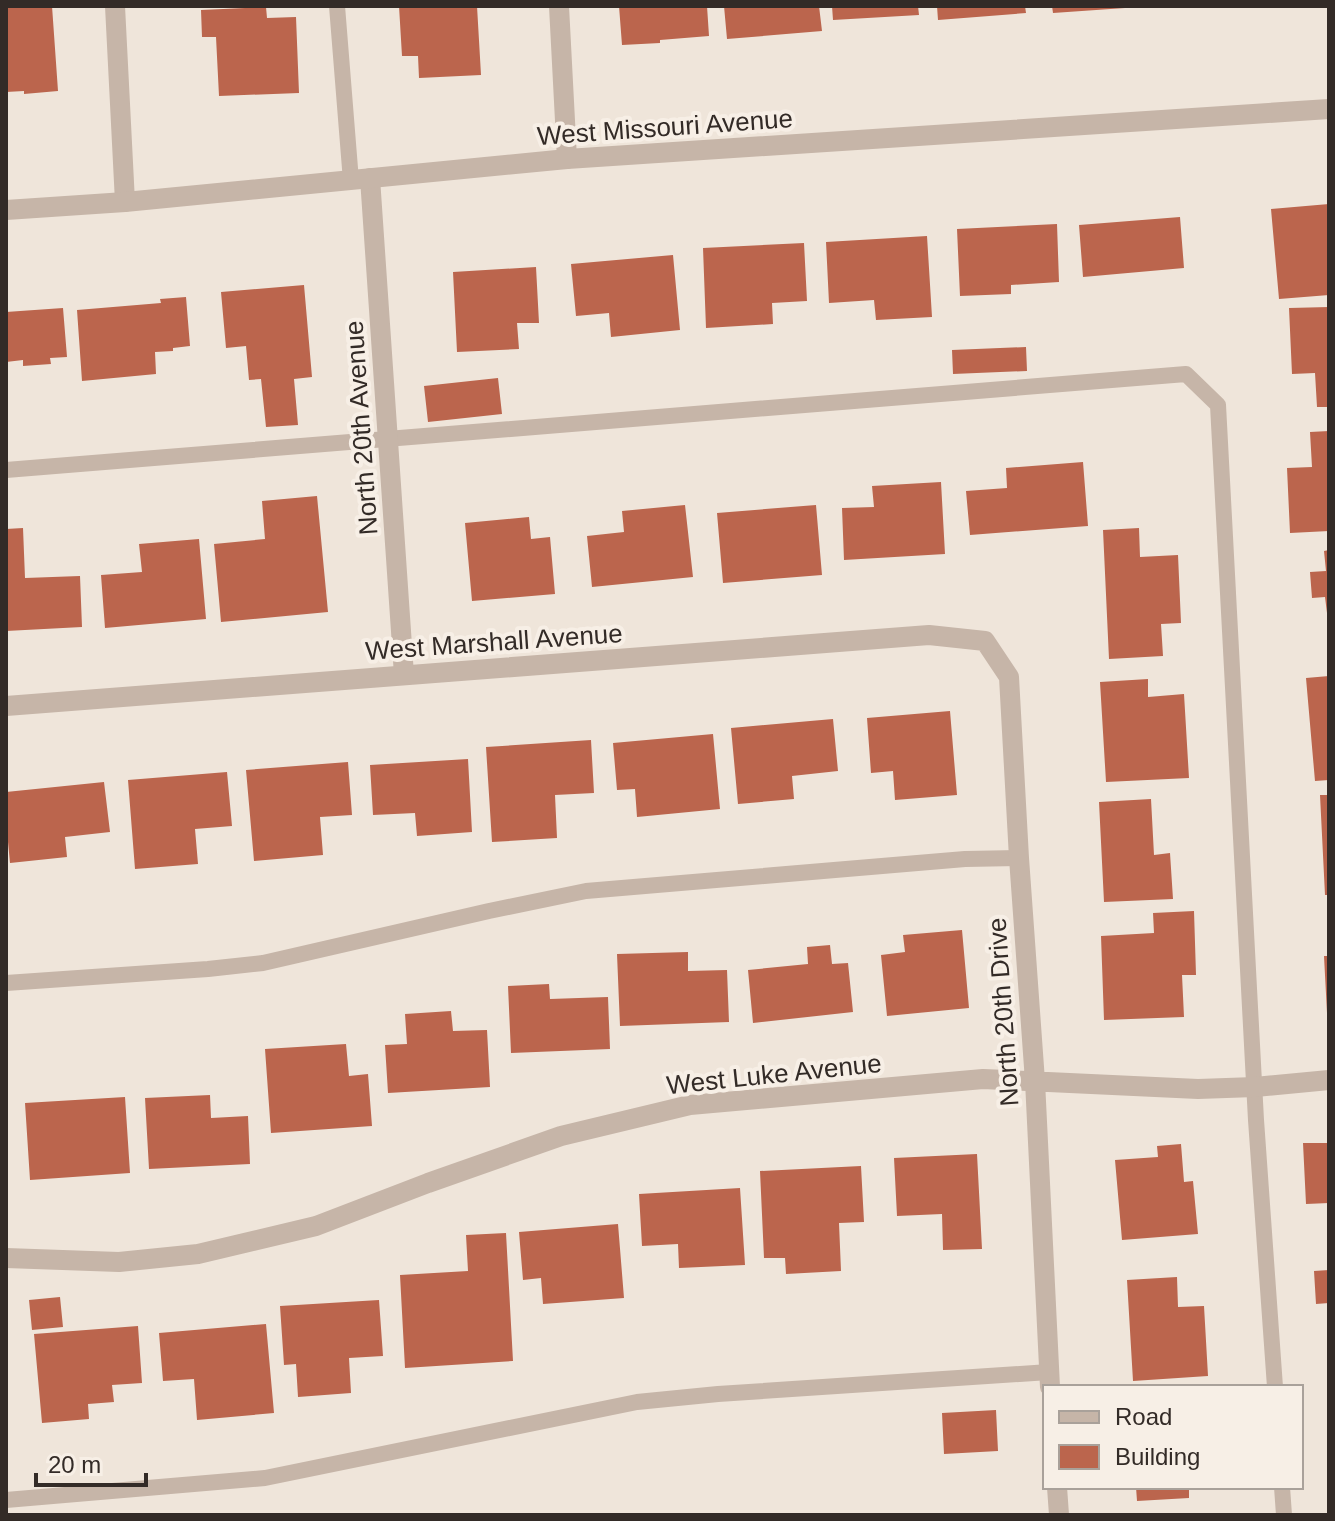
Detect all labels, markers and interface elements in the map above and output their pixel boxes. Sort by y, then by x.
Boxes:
street label: West Missouri Avenue [536,103,794,151]
street label: North 20th Avenue [339,320,383,536]
street label: West Marshall Avenue [364,618,624,666]
street label: North 20th Drive [981,917,1025,1107]
street label: West Luke Avenue [665,1048,883,1100]
legend [1043,1385,1303,1489]
text: Road [1115,1403,1172,1430]
scale bar [36,1437,146,1487]
text: Building [1115,1443,1200,1470]
text: 20 m [48,1451,101,1478]

